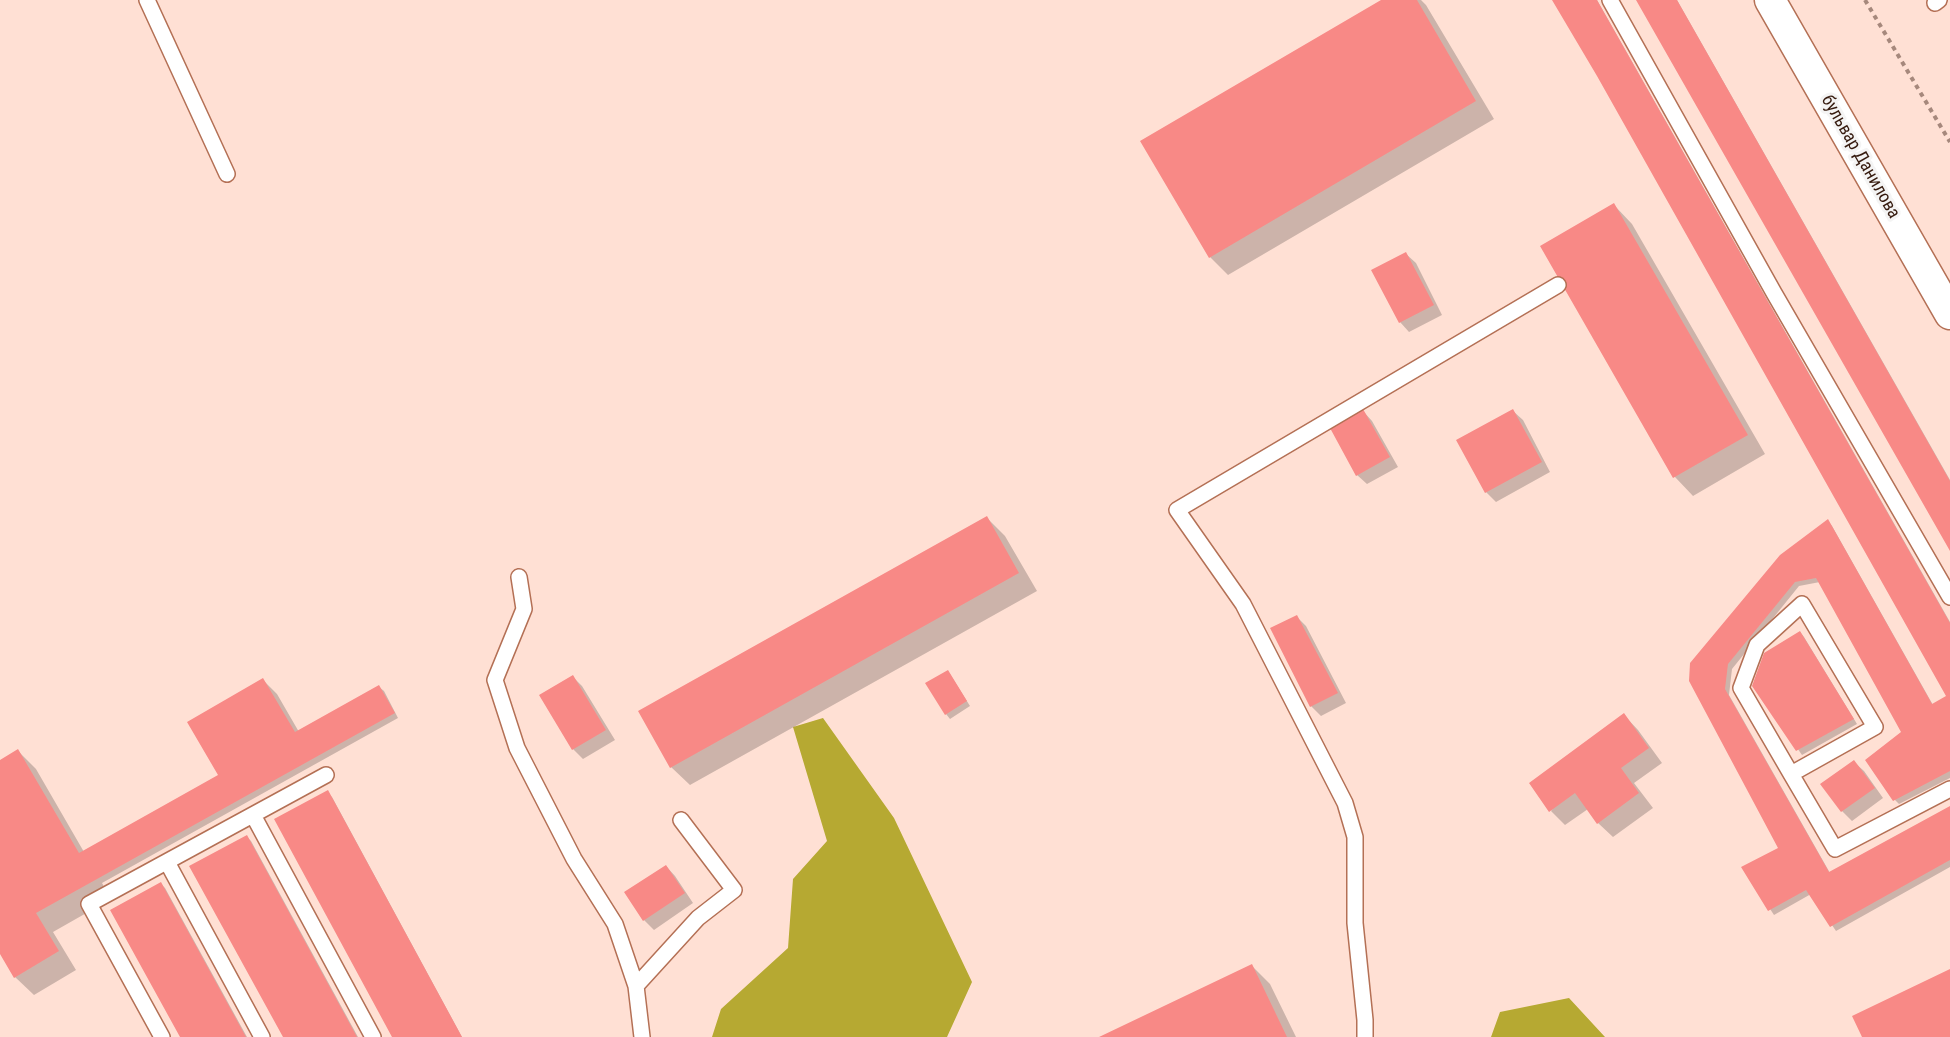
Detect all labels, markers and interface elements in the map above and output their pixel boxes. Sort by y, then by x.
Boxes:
street label: бульвар Данилова [1816,91,1904,223]

